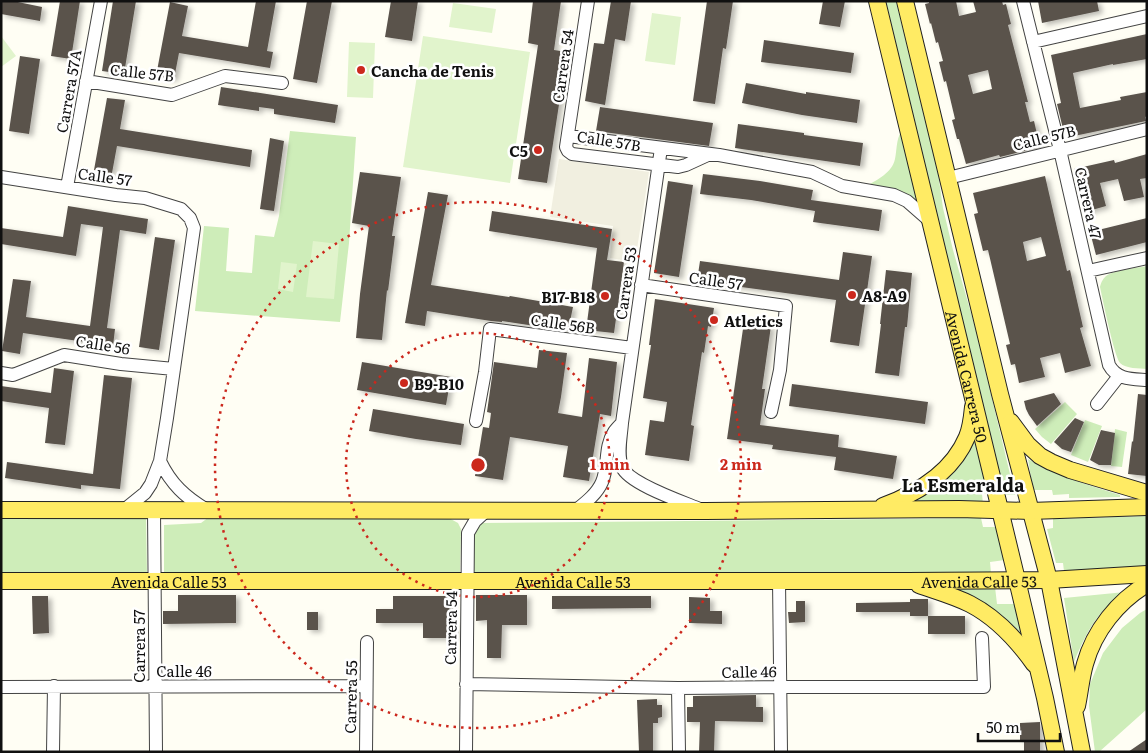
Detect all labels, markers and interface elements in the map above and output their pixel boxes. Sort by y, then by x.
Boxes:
street label: Carrera 54 [545,28,579,104]
street label: Carrera 57A [49,47,87,135]
street label: Calle 57B [109,57,175,87]
place label: Cancha de Tenis [371,59,494,82]
marker: Cancha de Tenis [355,64,367,76]
street label: Calle 57B [1010,118,1078,156]
street label: Calle 57B [576,124,643,156]
place label: C5 [509,139,528,162]
marker: C5 [532,144,544,156]
street label: Calle 57 [77,161,134,191]
street label: Carrera 47 [1070,165,1109,242]
street label: Carrera 53 [608,245,642,321]
street label: Calle 57 [688,265,745,295]
place label: A8-A9 [862,284,907,307]
place label: B17-B18 [541,285,595,308]
marker: A8-A9 [846,289,858,301]
marker: B17-B18 [599,290,611,302]
street label: Calle 56B [529,307,597,339]
street label: Avenida Carrera 50 [941,308,995,445]
place label: Atletics [724,309,783,332]
marker: Atletics [708,314,720,326]
street label: Calle 56 [74,328,132,360]
place label: B9-B10 [414,372,464,395]
marker: B9-B10 [398,377,410,389]
text: 1 min [590,452,631,475]
text: 2 min [720,452,763,475]
centre of rings [469,456,487,474]
district label: La Esmeralda [901,471,1025,498]
street label: Avenida Calle 53 [921,569,1037,592]
street label: Avenida Calle 53 [111,570,227,593]
street label: Avenida Calle 53 [515,570,631,593]
street label: Carrera 54 [438,591,462,665]
street label: Carrera 57 [127,609,150,683]
street label: Calle 46 [156,659,212,682]
street label: Calle 46 [721,659,777,683]
street label: Carrera 55 [338,660,362,734]
scale bar [978,710,1060,742]
text: 50 m [986,715,1020,738]

